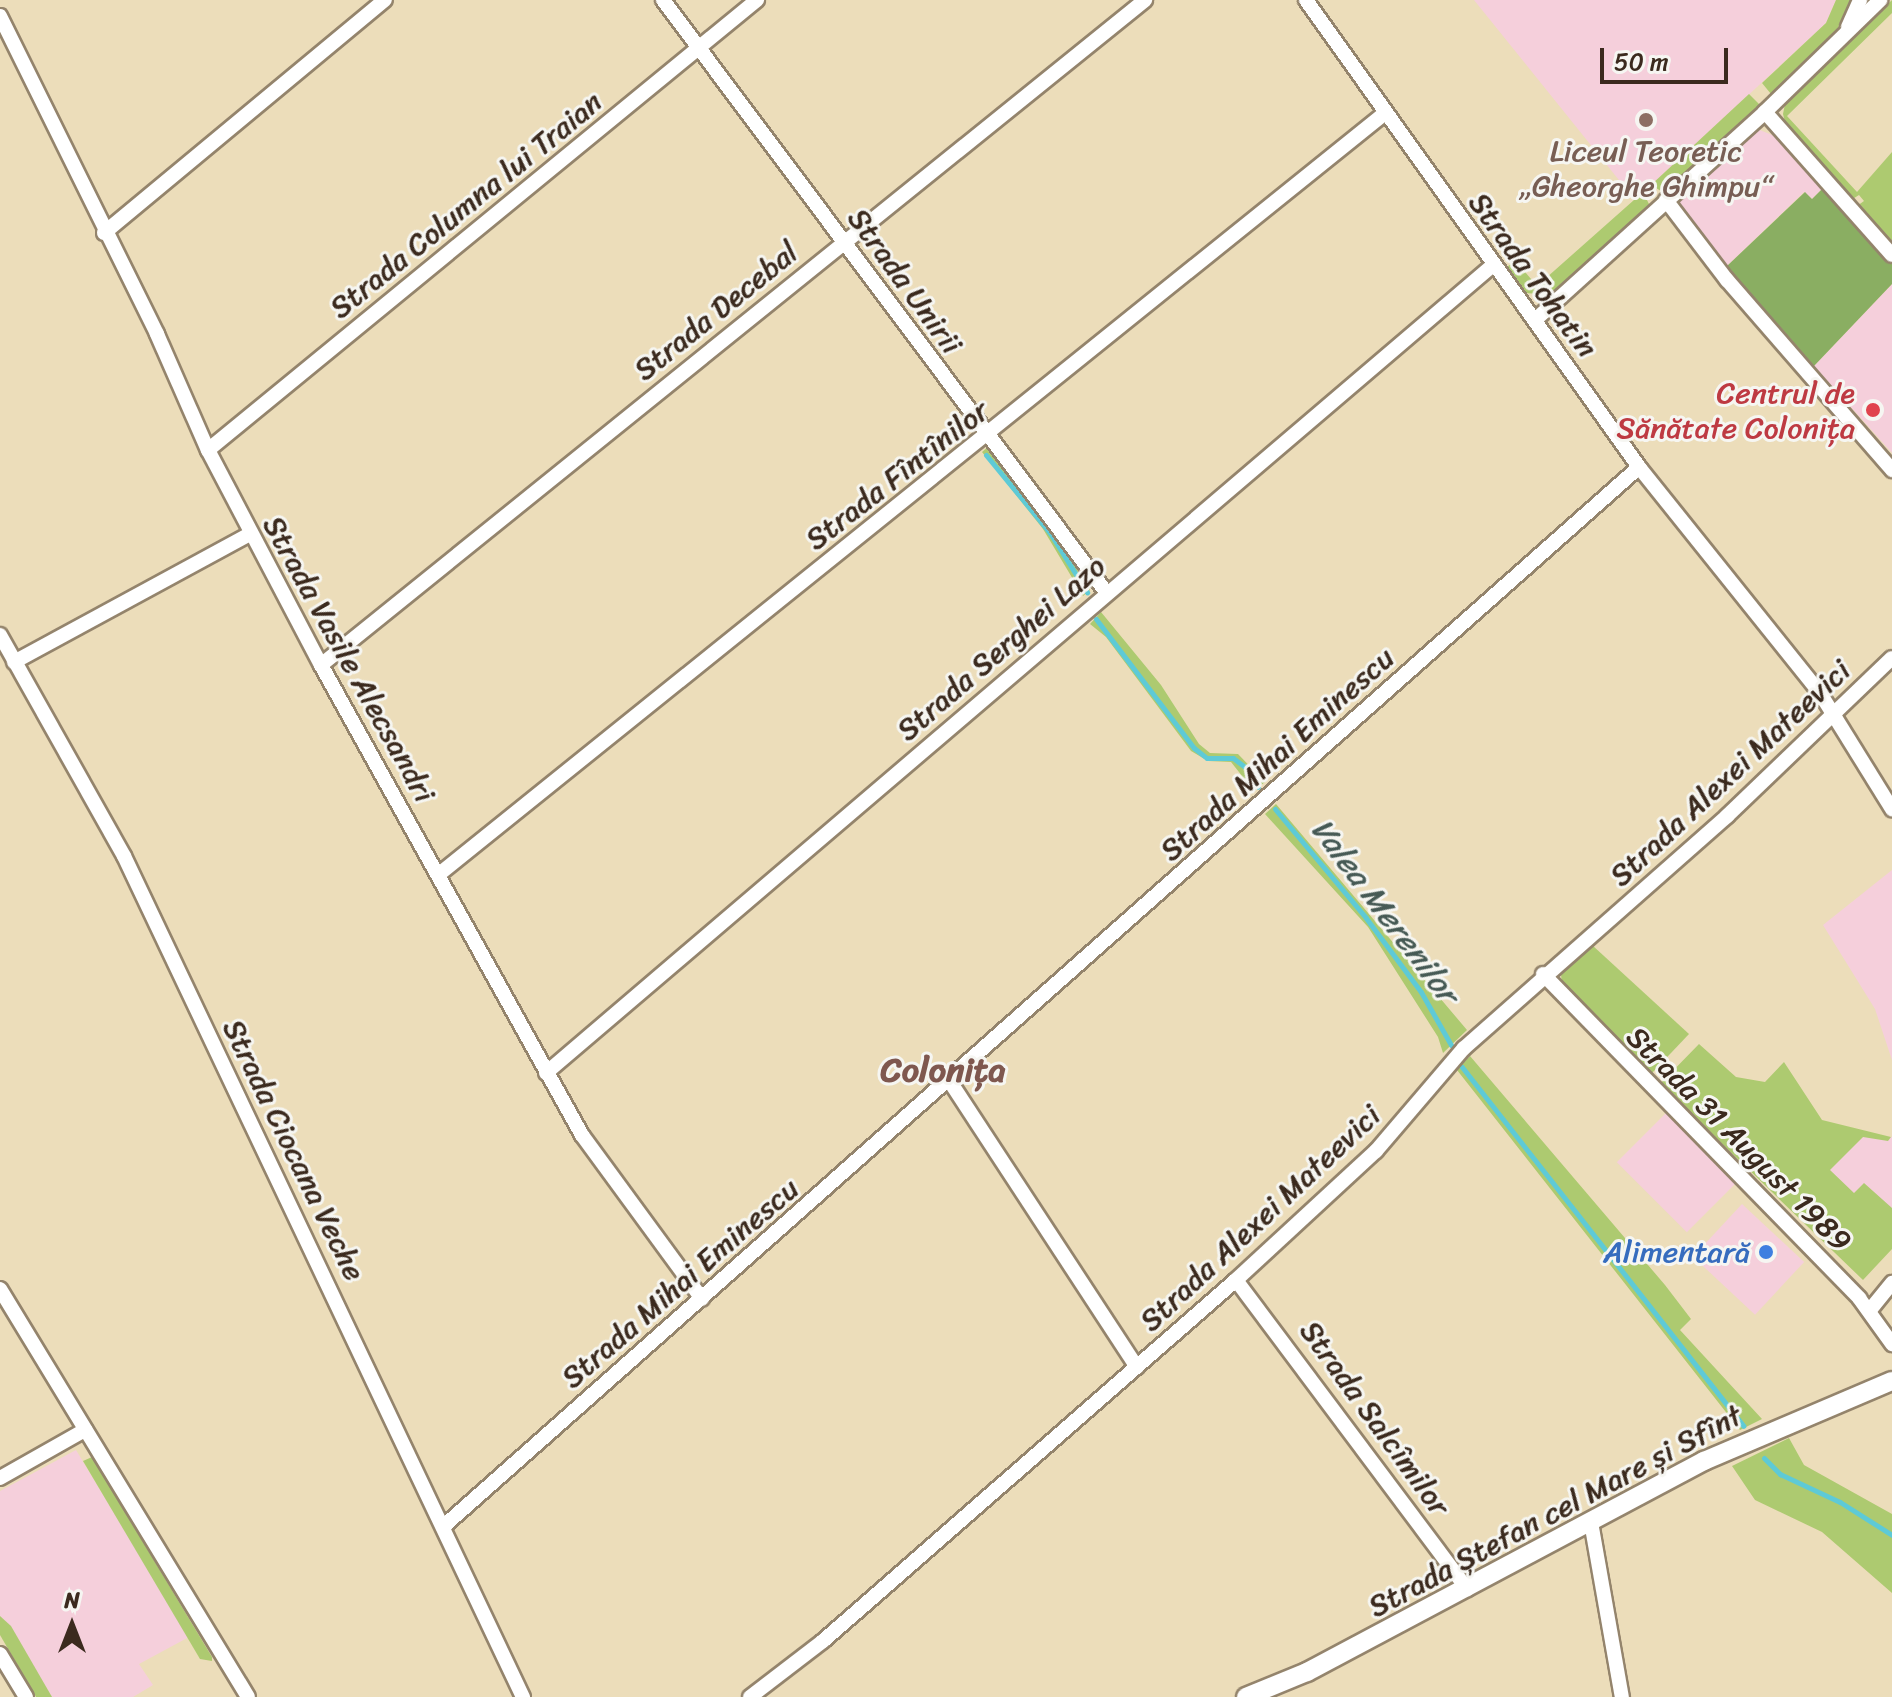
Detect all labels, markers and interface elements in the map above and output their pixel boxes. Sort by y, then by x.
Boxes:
scale bar [1604,32,1732,82]
text: 50 m [1614,41,1669,83]
street label: Strada Columna lui Traian [322,84,610,326]
marker: Liceul Teoretic „Gheorghe Ghimpu“ [1637,111,1655,129]
place label: Liceul Teoretic „Gheorghe Ghimpu“ [1520,133,1772,204]
street label: Strada Tohatin [1461,185,1605,365]
street label: Strada Unirii [840,201,970,361]
street label: Strada Decebal [626,234,806,388]
place label: Centrul de Sănătate Colonița [1616,375,1855,446]
street label: Strada Fîntînilor [798,392,996,558]
marker: Centrul de Sănătate Colonița [1862,399,1884,421]
street label: Strada Vasile Alecsandri [256,510,442,808]
street label: Strada Serghei Lazo [889,547,1113,749]
street label: Strada Mihai Eminescu [1153,640,1401,868]
street label: Strada Alexei Mateevici [1602,652,1858,894]
water label: Valea Merenilor [1303,812,1465,1010]
street label: Strada Ciocana Veche [215,1013,373,1287]
street label: Strada 31 August 1989 [1619,1019,1859,1259]
district label: Colonița [880,1051,1006,1091]
street label: Strada Alexei Mateevici [1132,1097,1388,1339]
street label: Strada Mihai Eminescu [555,1171,805,1395]
place label: Alimentară [1603,1234,1750,1270]
marker: Alimentară [1757,1243,1775,1261]
street label: Strada Salcîmilor [1292,1314,1458,1522]
street label: Strada Ștefan cel Mare și Sfînt [1362,1397,1748,1625]
text: N [64,1581,80,1620]
north arrow [32,1585,112,1665]

